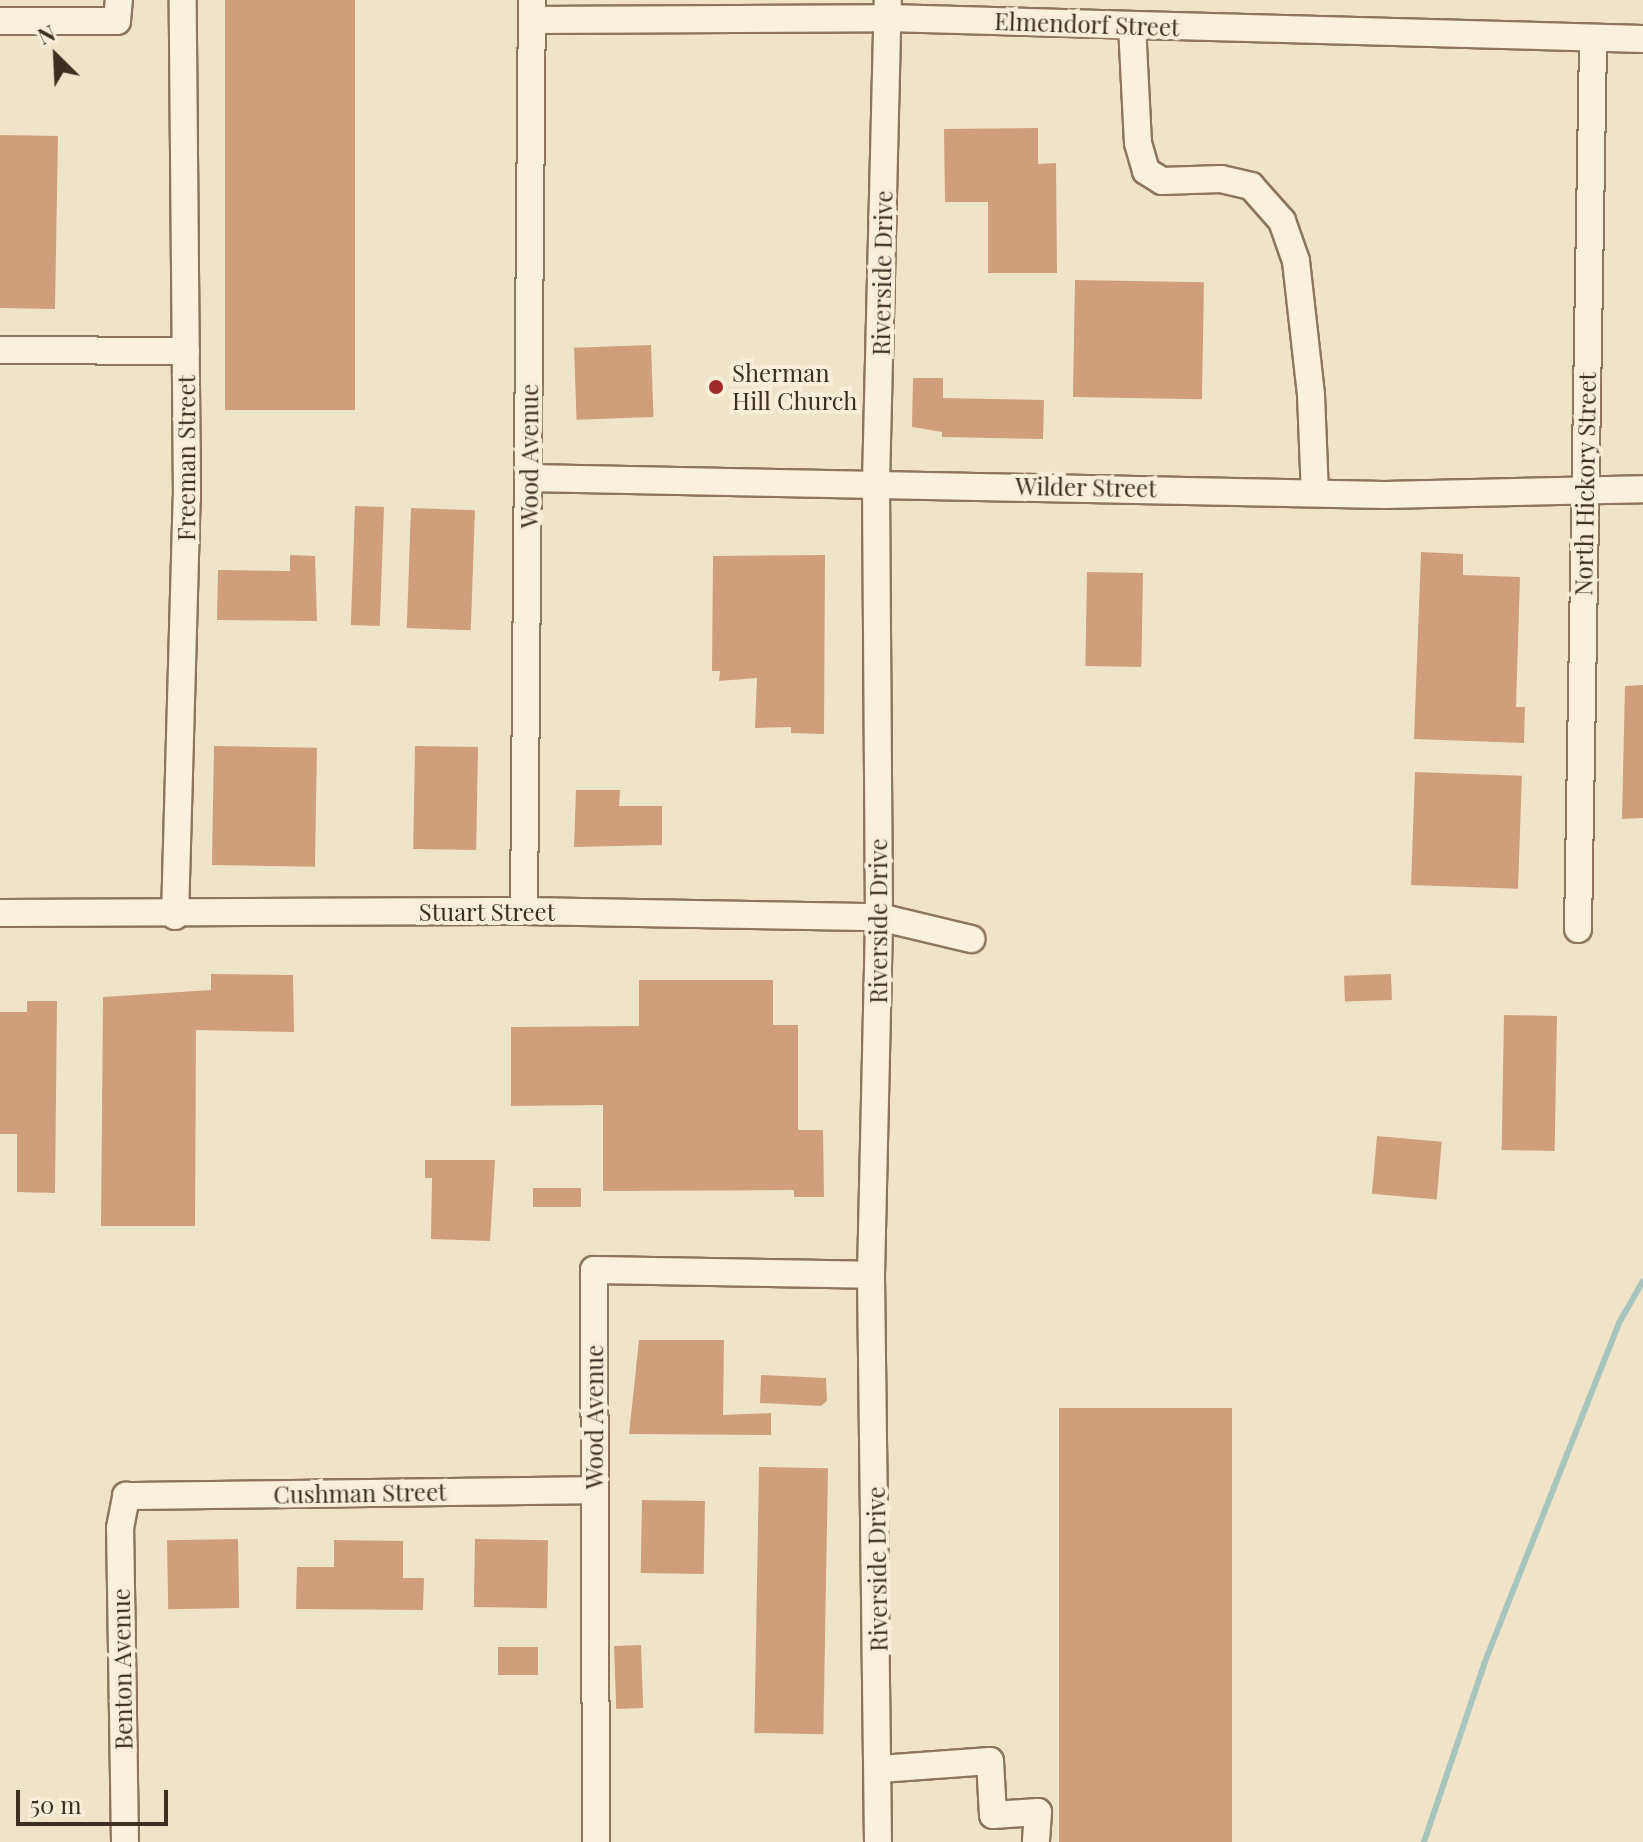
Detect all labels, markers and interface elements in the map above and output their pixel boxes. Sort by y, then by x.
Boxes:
street label: Elmendorf Street [994,6,1180,42]
north arrow [16,16,96,96]
text: N [33,17,60,51]
street label: Riverside Drive [866,190,898,356]
place label: Sherman Hill Church [732,359,857,415]
street label: North Hickory Street [1569,371,1601,597]
street label: Freeman Street [172,375,200,541]
marker: Sherman Hill Church [707,378,725,396]
street label: Wood Avenue [515,383,543,529]
street label: Wilder Street [1015,471,1157,503]
street label: Riverside Drive [864,838,892,1004]
street label: Stuart Street [419,898,555,926]
street label: Wood Avenue [580,1344,608,1490]
street label: Cushman Street [273,1477,447,1509]
street label: Riverside Drive [861,1486,893,1652]
street label: Benton Avenue [106,1587,138,1751]
scale bar [20,1774,172,1824]
text: 50 m [30,1788,82,1820]

